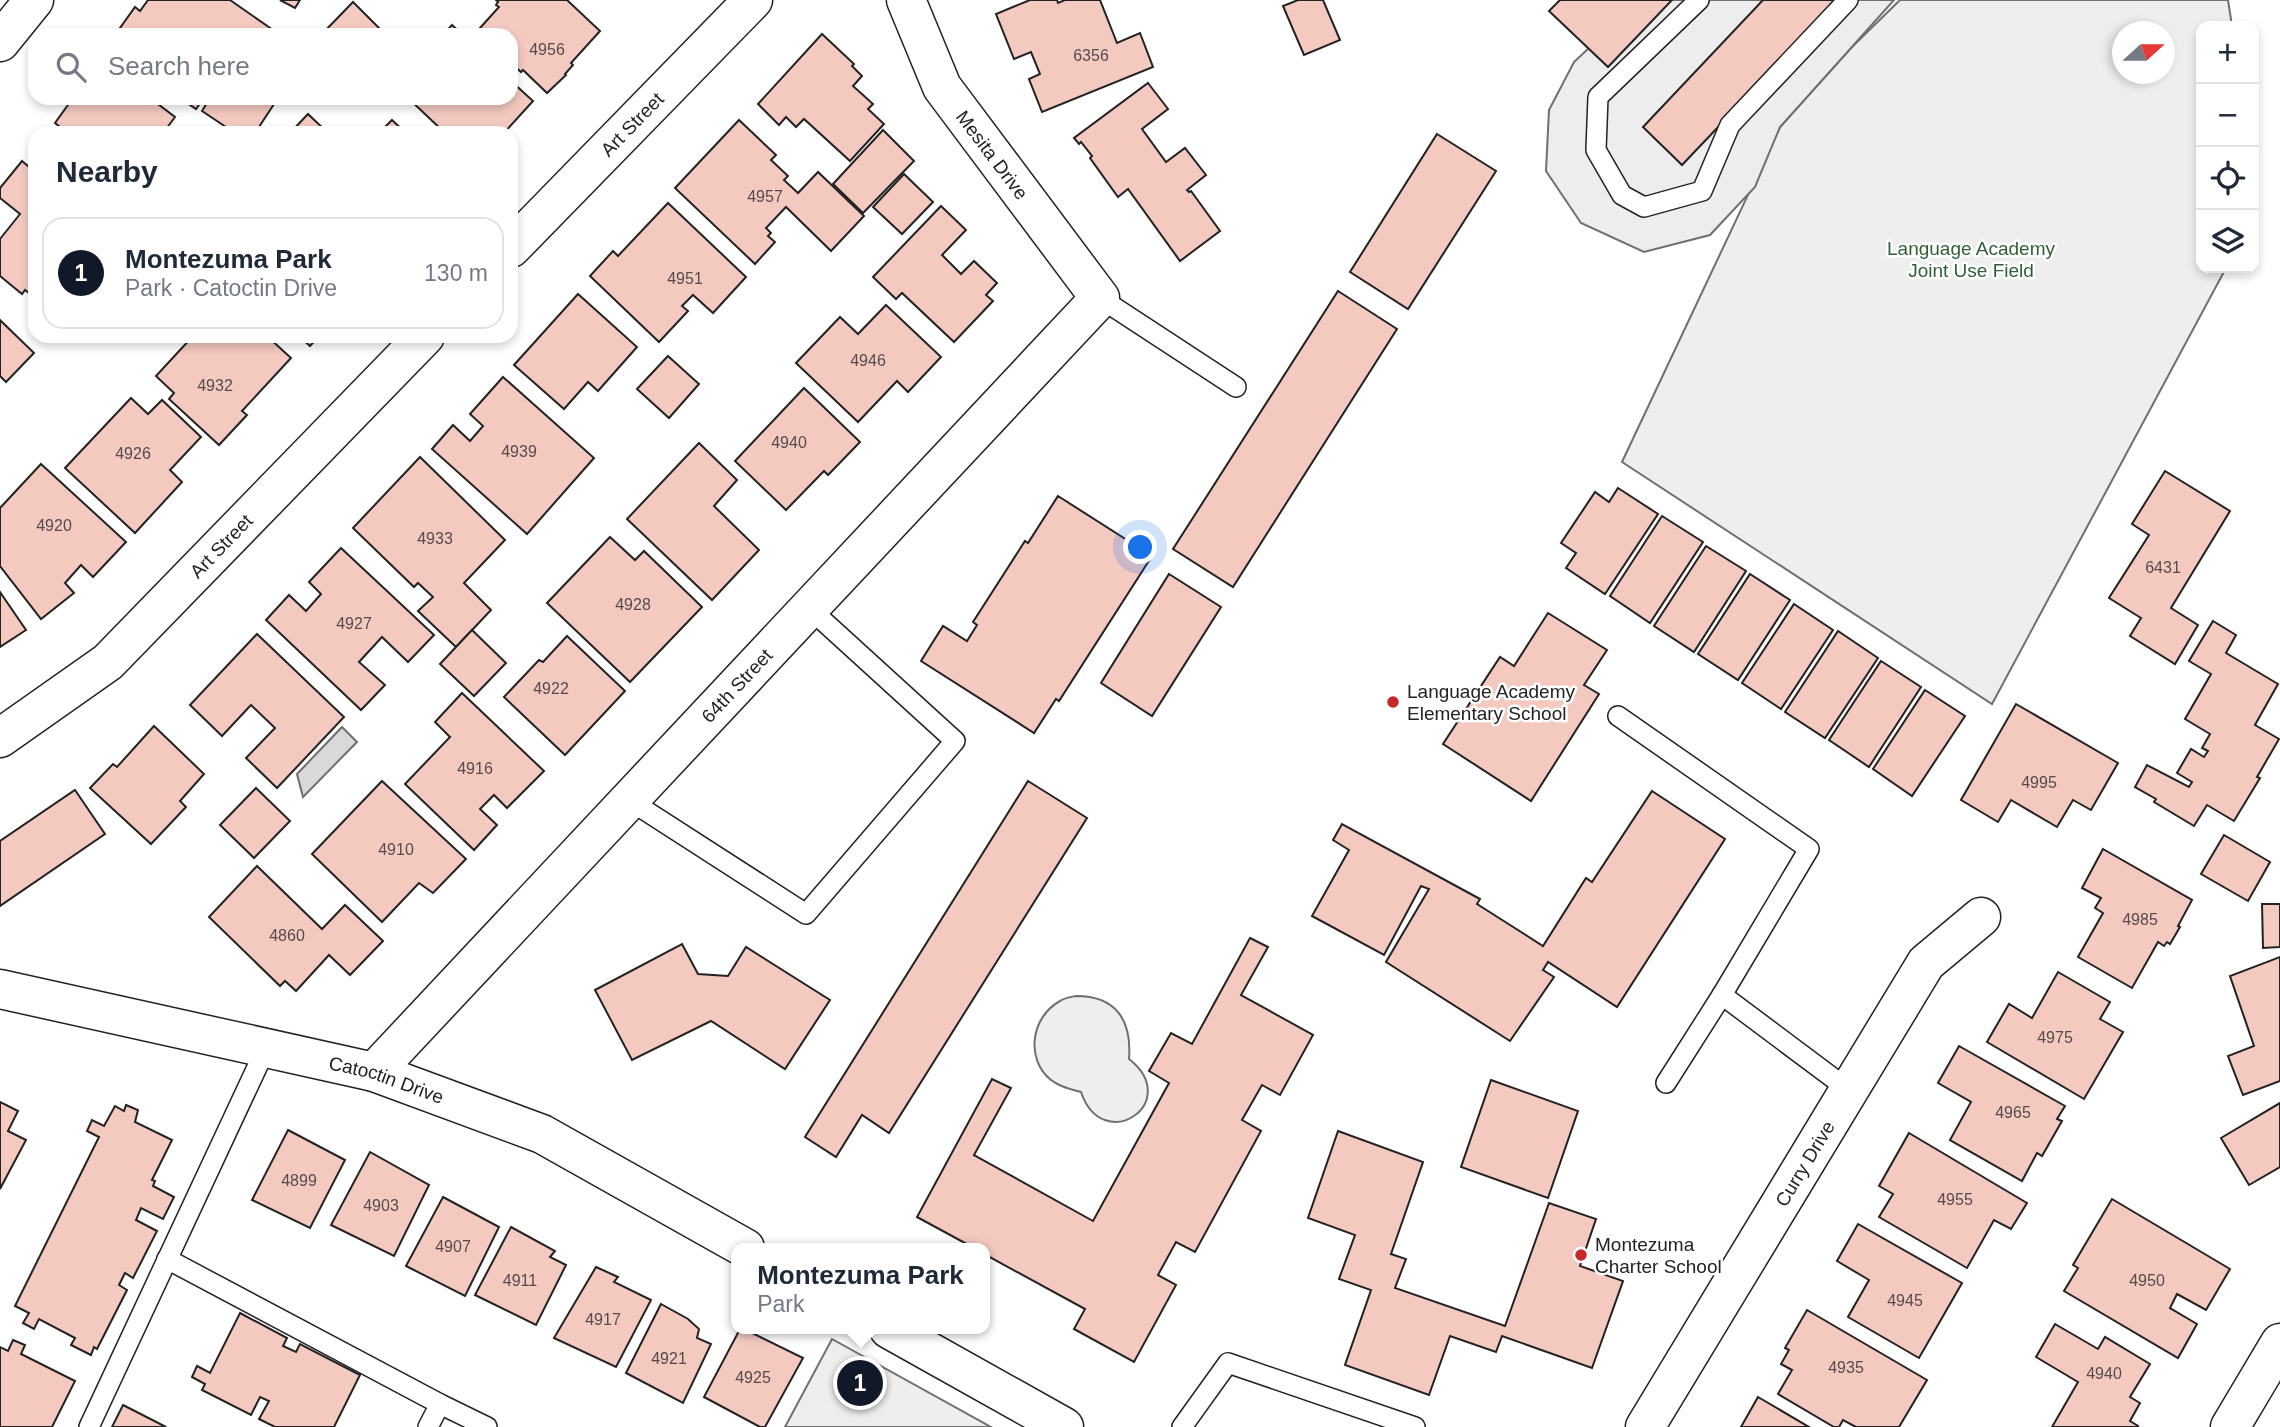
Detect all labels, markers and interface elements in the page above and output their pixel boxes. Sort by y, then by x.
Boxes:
north arrow [2112,21,2175,84]
map controls [2196,21,2259,273]
button: + [2196,21,2259,84]
search box [28,28,518,105]
house number: 4956 [529,41,565,58]
house number: 6356 [1073,47,1109,64]
icon: search [52,48,90,86]
text: Search here [108,51,250,81]
button: − [2196,84,2259,147]
street label: Art Street [596,88,668,160]
street label: Mesita Drive [952,107,1032,203]
button: locate [2196,147,2259,210]
text: Nearby [56,155,158,188]
house number: 4957 [747,188,783,205]
button: layers [2196,210,2259,273]
park label: Language Academy Joint Use Field [1887,238,2055,281]
text: Montezuma Park [125,244,332,274]
text: 1 [75,260,87,286]
text: 130 m [424,260,488,286]
house number: 4951 [667,270,703,287]
text: Park · Catoctin Drive [125,275,337,301]
house number: 4946 [850,352,886,369]
house number: 4932 [197,377,233,394]
house number: 4940 [771,434,807,451]
house number: 4939 [501,443,537,460]
house number: 4926 [115,445,151,462]
street label: Art Street [185,509,257,582]
house number: 4920 [36,517,72,534]
house number: 4933 [417,530,453,547]
your location [1123,530,1157,564]
house number: 6431 [2145,559,2181,576]
house number: 4928 [615,596,651,613]
house number: 4927 [336,615,372,632]
street label: 64th Street [697,644,777,727]
house number: 4922 [533,680,569,697]
place label: Language Academy Elementary School [1407,681,1575,724]
marker: Language Academy Elementary School [1385,694,1401,710]
house number: 4916 [457,760,493,777]
house number: 4995 [2021,774,2057,791]
house number: 4910 [378,841,414,858]
house number: 4985 [2122,911,2158,928]
house number: 4860 [269,927,305,944]
house number: 4975 [2037,1029,2073,1046]
street label: Catoctin Drive [327,1052,447,1107]
house number: 4965 [1995,1104,2031,1121]
street label: Curry Drive [1771,1117,1838,1210]
house number: 4899 [281,1172,317,1189]
house number: 4955 [1937,1191,1973,1208]
house number: 4903 [363,1197,399,1214]
place label: Montezuma Charter School [1595,1234,1722,1277]
house number: 4907 [435,1238,471,1255]
popup [731,1243,990,1334]
marker: Montezuma Charter School [1573,1247,1589,1263]
text: Montezuma Park [757,1260,964,1290]
house number: 4911 [503,1272,537,1289]
house number: 4950 [2129,1272,2165,1289]
text: Park [757,1291,804,1317]
house number: 4945 [1887,1292,1923,1309]
house number: 4917 [585,1311,621,1328]
house number: 4921 [651,1350,687,1367]
pin: 1 [837,1357,883,1409]
house number: 4935 [1828,1359,1864,1376]
house number: 4940 [2086,1365,2122,1382]
house number: 4925 [735,1369,771,1386]

